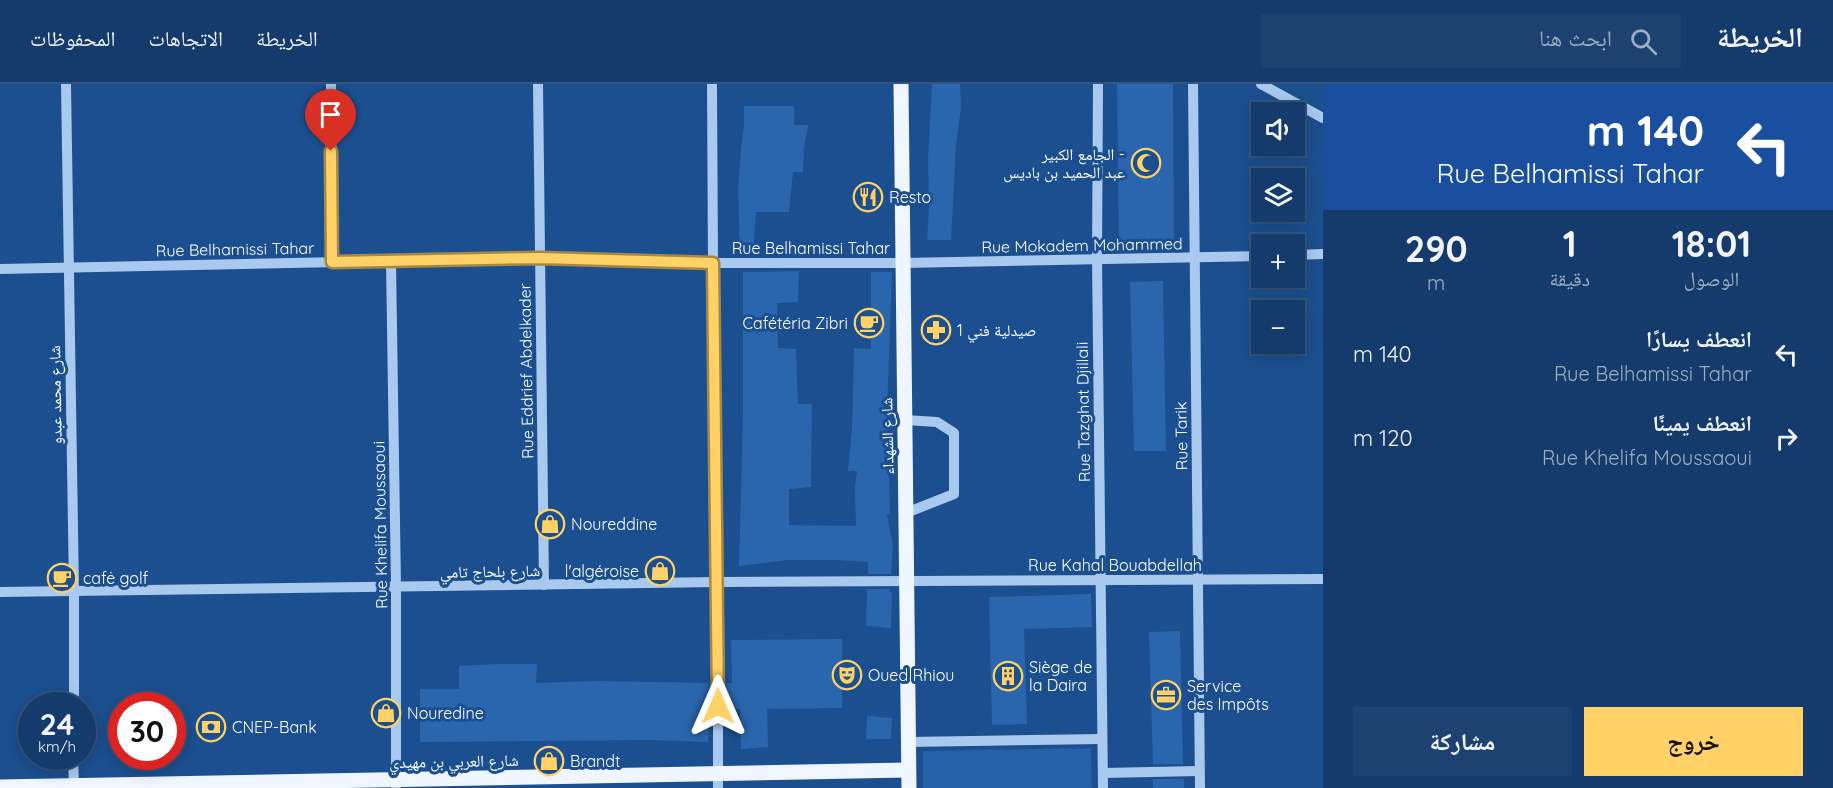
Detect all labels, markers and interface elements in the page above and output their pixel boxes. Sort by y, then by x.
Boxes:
search box [1261,14,1681,68]
text: الخريطة [1717,19,1803,54]
text: ابحث هنا [1539,24,1612,52]
text: المحفوظات [30,25,115,51]
text: الاتجاهات [148,25,223,51]
text: الخريطة [256,25,318,51]
icon: search [1627,25,1660,58]
pin [305,89,356,151]
icon: arrive [314,98,347,131]
map controls [1251,102,1305,354]
button: sound [1251,102,1305,156]
text: 140 m [1587,104,1704,157]
icon: left [1725,108,1803,186]
place label: الجامع الكبير - عبد الحميد بن باديس [1003,144,1125,183]
mosque icon: الجامع الكبير - عبد الحميد بن باديس [1130,147,1162,179]
text: Rue Belhamissi Tahar [1437,156,1704,190]
button: layers [1251,168,1305,222]
restaurant icon: Resto [852,181,884,213]
place label: Resto [889,187,931,207]
text: 1 [1563,221,1577,266]
text: 18:01 [1672,221,1751,266]
text: 290 [1405,226,1468,271]
street label: Rue Mokadem Mohammed [981,233,1183,257]
button: + [1251,234,1305,288]
street label: Rue Belhamissi Tahar [156,238,314,260]
street label: Rue Belhamissi Tahar [732,238,890,258]
text: دقيقة [1549,266,1590,291]
text: الوصول [1684,266,1739,291]
text: m [1427,270,1445,295]
street label: Rue Eddrief Abdelkader [514,283,538,459]
button: − [1251,300,1305,354]
cafe icon: Cafétéria Zibri [853,307,885,339]
place label: Cafétéria Zibri [743,313,848,333]
pharmacy icon: صيدلية فني 1 [920,314,952,346]
place label: صيدلية فني 1 [957,320,1036,343]
text: انعطف يسارًا [1646,325,1752,353]
icon: left [1770,338,1803,371]
text: 140 m [1353,340,1412,368]
street label: Rue Tazghat Djillali [1072,342,1094,482]
street label: شارع محمد عبدو [44,345,67,445]
text: Rue Belhamissi Tahar [1554,361,1752,386]
street label: شارع الشهداء [876,397,899,475]
street label: Rue Tarik [1170,401,1192,471]
text: انعطف يمينًا [1653,409,1752,437]
icon: right [1770,422,1803,455]
text: 120 m [1353,424,1413,452]
street label: Rue Khelifa Moussaoui [369,441,391,609]
text: Rue Khelifa Moussaoui [1542,445,1752,470]
shop icon: Noureddine [534,508,566,540]
place label: Noureddine [571,514,657,534]
shop icon: l'algéroise [644,555,676,587]
street label: Rue Kahal Bouabdellah [1028,555,1202,575]
street label: شارع بلحاج تامي [440,560,540,585]
place label: l'algéroise [565,561,639,581]
cafe icon: cafė golf [46,562,78,594]
place label: cafė golf [83,568,149,588]
place label: Siège de la Daira [1029,657,1092,695]
theatre icon: Oued Rhiou [831,659,863,691]
building icon: Siège de la Daira [992,660,1024,692]
place label: Oued Rhiou [868,665,954,685]
position arrow [686,674,750,738]
place label: Service des Impôts [1187,676,1269,714]
office icon: Service des Impôts [1150,679,1182,711]
speed limit sign: 30 [108,692,186,770]
shop icon: Nouredine [370,697,402,729]
place label: Nouredine [407,703,484,723]
text: 24 [40,705,74,743]
button: مشاركة [1353,707,1572,776]
button: خروج [1584,707,1803,776]
bank icon: CNEP-Bank [195,711,227,743]
place label: CNEP-Bank [232,717,317,737]
text: km/h [38,737,76,756]
shop icon: Brandt [533,745,565,777]
street label: شارع العربي بن مهيدي [389,750,519,775]
place label: Brandt [570,751,620,771]

